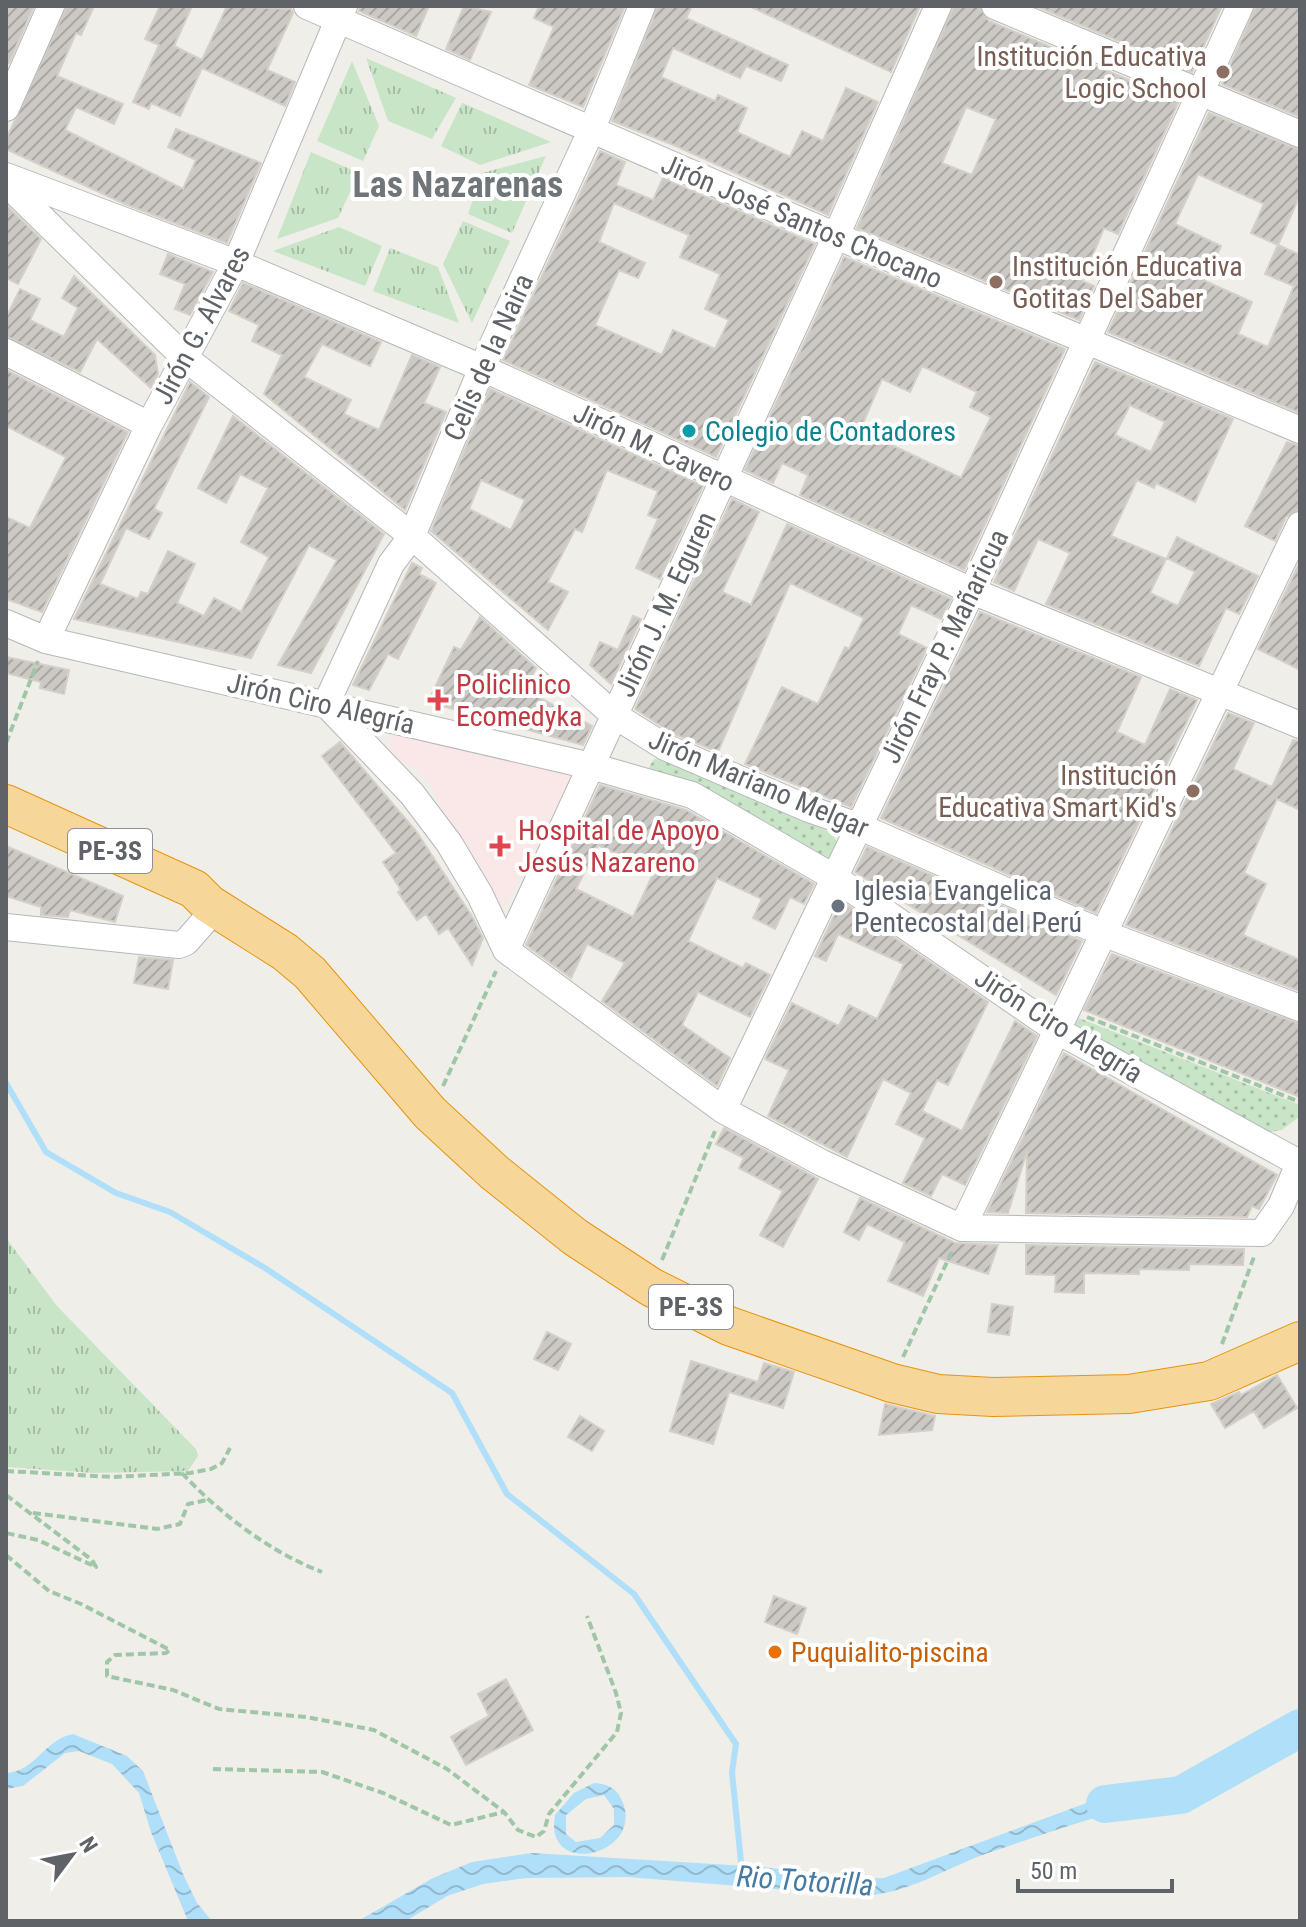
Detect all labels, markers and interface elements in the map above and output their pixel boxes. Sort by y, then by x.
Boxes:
place label: Institución Educativa Logic School [976,40,1207,105]
marker: Institución Educativa Logic School [1214,63,1232,81]
street label: Jirón José Santos Chocano [656,147,947,296]
district label: Las Nazarenas [353,164,563,206]
street label: Jirón G. Alvares [146,240,257,410]
place label: Institución Educativa Gotitas Del Saber [1012,250,1243,315]
street label: Celis de la Naira [437,269,540,446]
marker: Institución Educativa Gotitas Del Saber [987,273,1005,291]
street label: Jirón M. Cavero [568,396,739,499]
place label: Colegio de Contadores [705,415,956,448]
marker: Colegio de Contadores [680,422,698,440]
street label: Jirón J. M. Eguren [608,506,723,702]
street label: Jirón Fray P. Mañaricua [874,524,1015,768]
street label: Jirón Ciro Alegría [224,666,418,741]
place label: Policlinico Ecomedyka [456,668,582,733]
marker: Policlinico Ecomedyka [427,689,449,711]
street label: Jirón Mariano Melgar [644,722,874,845]
place label: Institución Educativa Smart Kid's [938,759,1177,824]
marker: Institución Educativa Smart Kid's [1184,782,1202,800]
place label: Hospital de Apoyo Jesús Nazareno [518,814,720,879]
road number: PE-3S [68,829,152,873]
marker: Hospital de Apoyo Jesús Nazareno [489,835,511,857]
place label: Iglesia Evangelica Pentecostal del Perú [854,874,1082,939]
marker: Iglesia Evangelica Pentecostal del Perú [829,897,847,915]
street label: Jirón Ciro Alegría [969,961,1149,1090]
road number: PE-3S [649,1285,733,1329]
place label: Puquialito-piscina [791,1636,989,1669]
marker: Puquialito-piscina [766,1643,784,1661]
north arrow [32,1815,112,1895]
text: N [74,1832,103,1857]
scale bar [1018,1843,1172,1893]
text: 50 m [1030,1857,1077,1885]
water label: Rio Totorilla [735,1858,875,1903]

